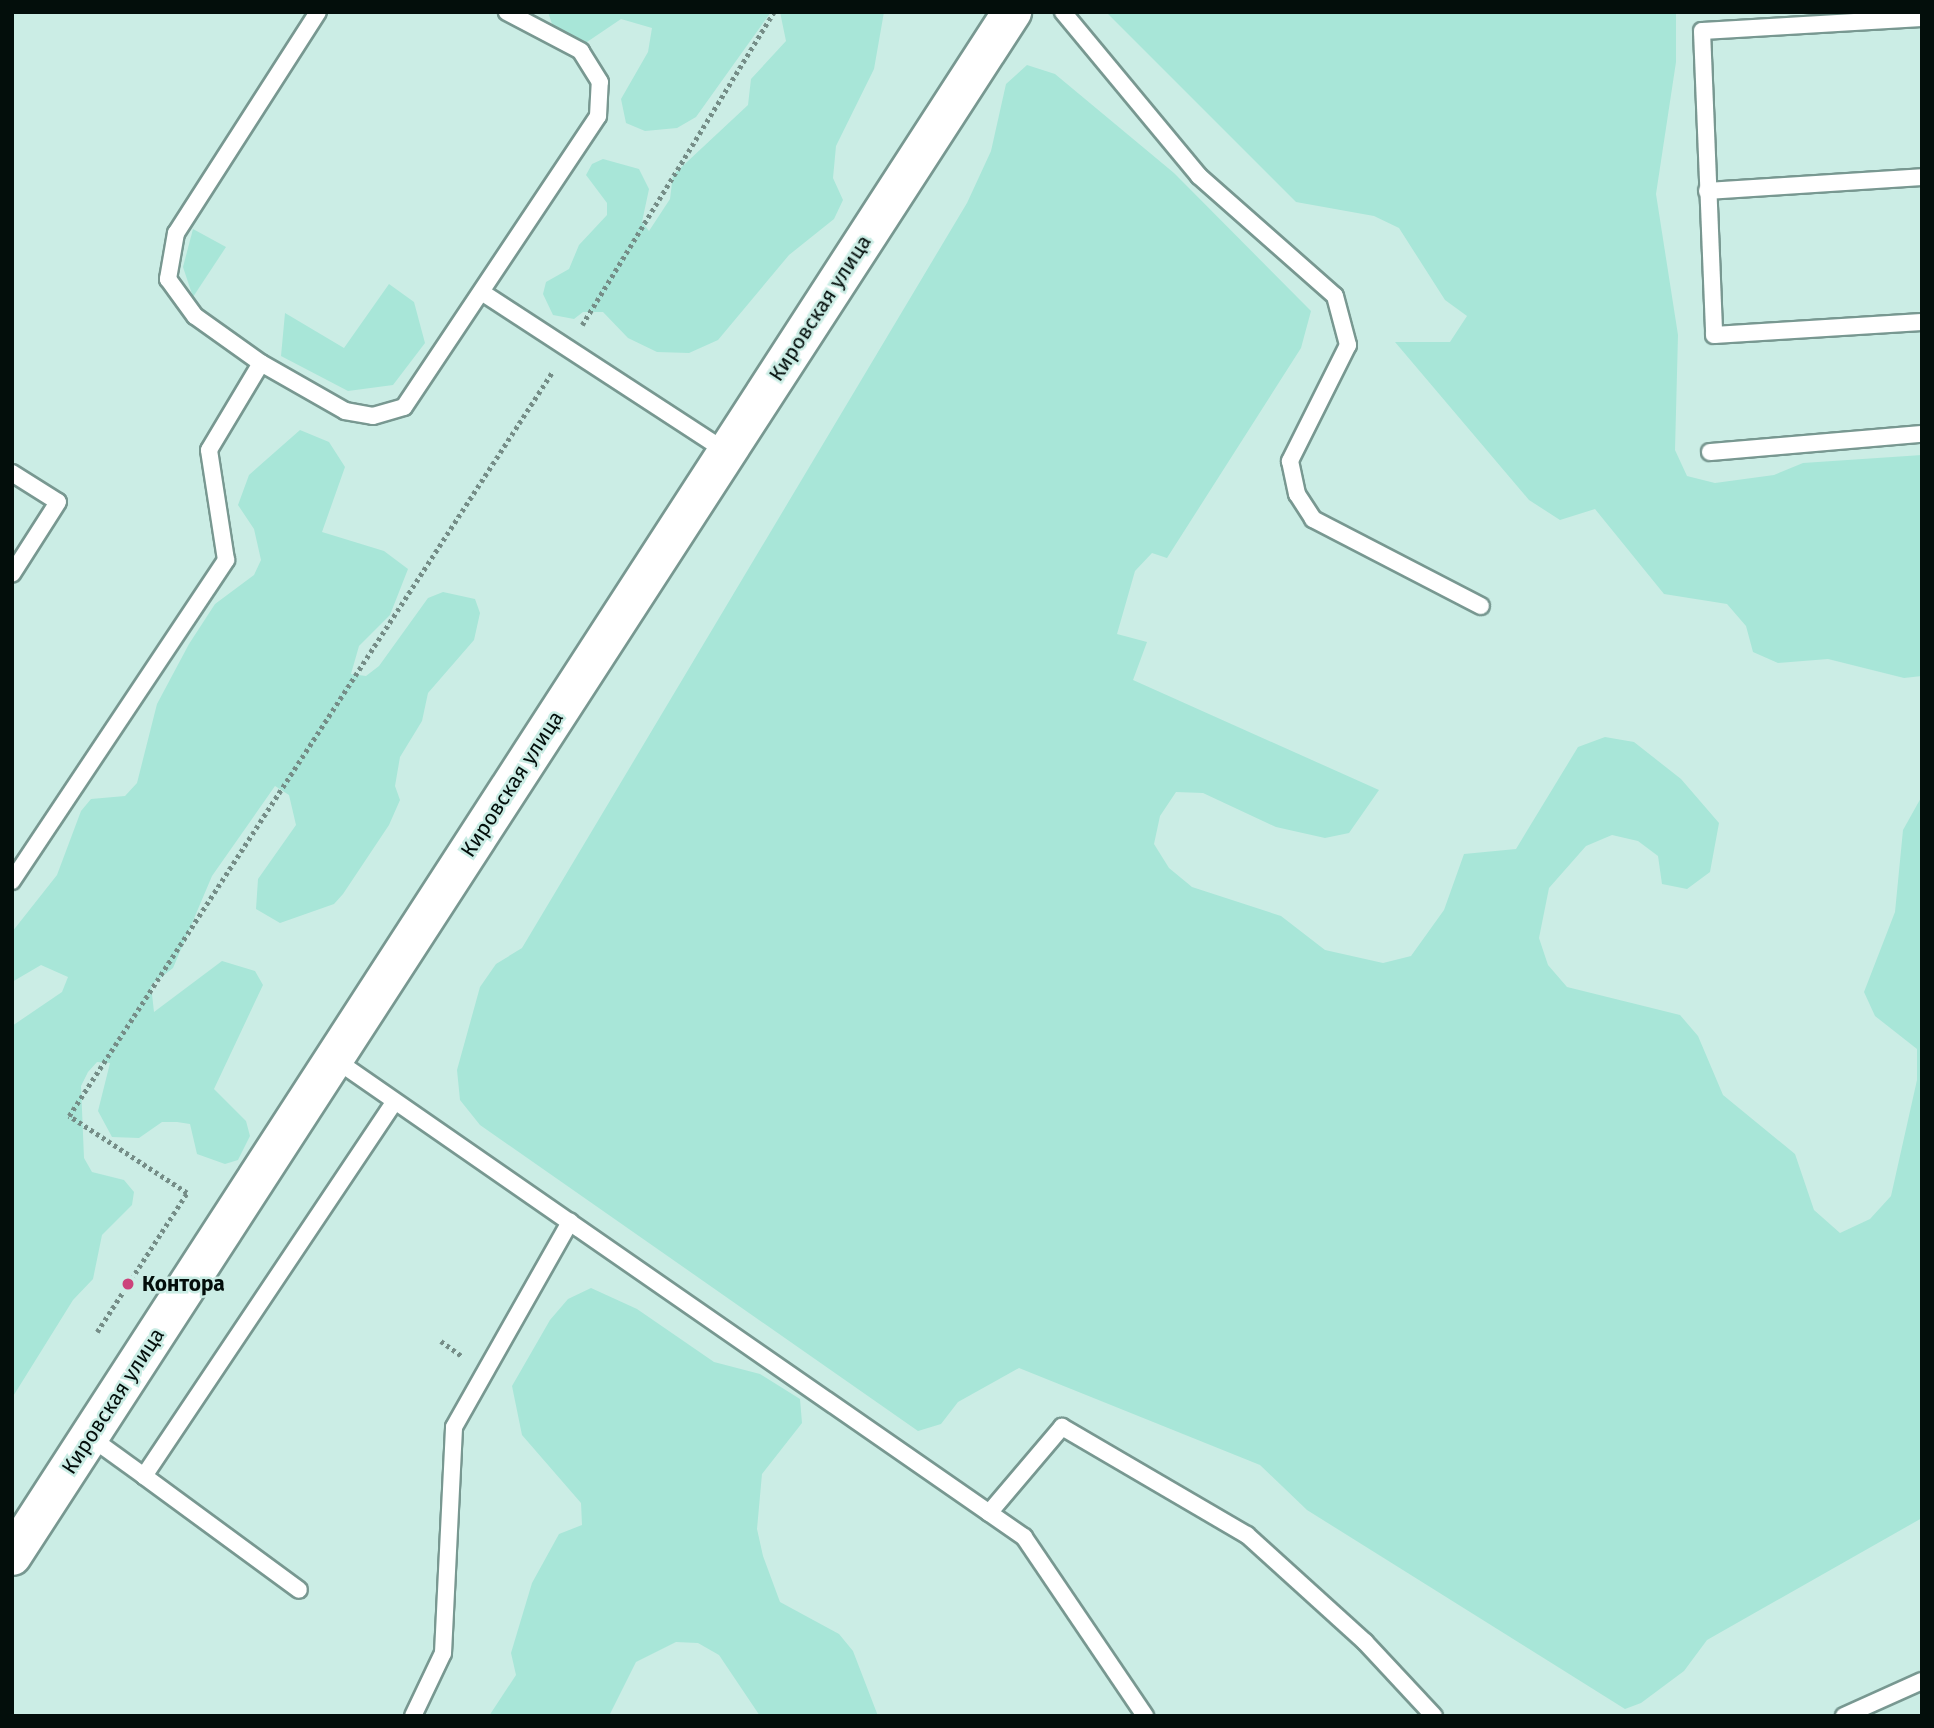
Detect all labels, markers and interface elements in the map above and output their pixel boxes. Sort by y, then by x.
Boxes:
street label: Кировская улица [763,230,877,386]
street label: Кировская улица [455,706,569,862]
place label: Контора [142,1271,225,1297]
marker: Контора [120,1276,136,1292]
street label: Кировская улица [56,1323,170,1479]

